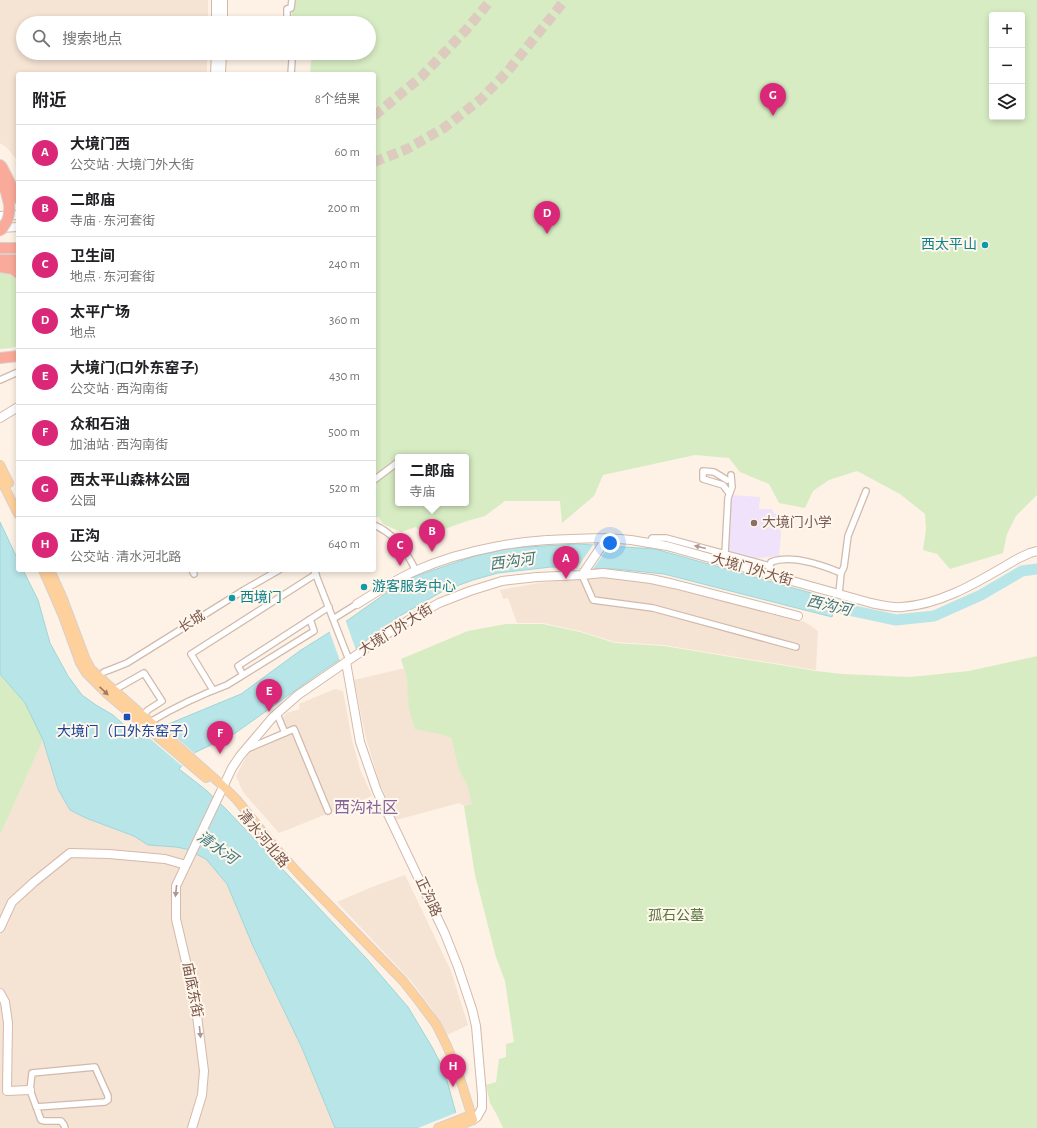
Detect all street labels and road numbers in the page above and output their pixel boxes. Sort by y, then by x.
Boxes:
street label: 大境门外大街 [710,550,795,588]
street label: 大境门外大街 [356,600,435,658]
street label: 长城 [176,608,208,635]
street label: 清水河北路 [235,806,292,870]
street label: 正沟路 [413,875,444,919]
street label: 庙底东街 [180,961,205,1019]

